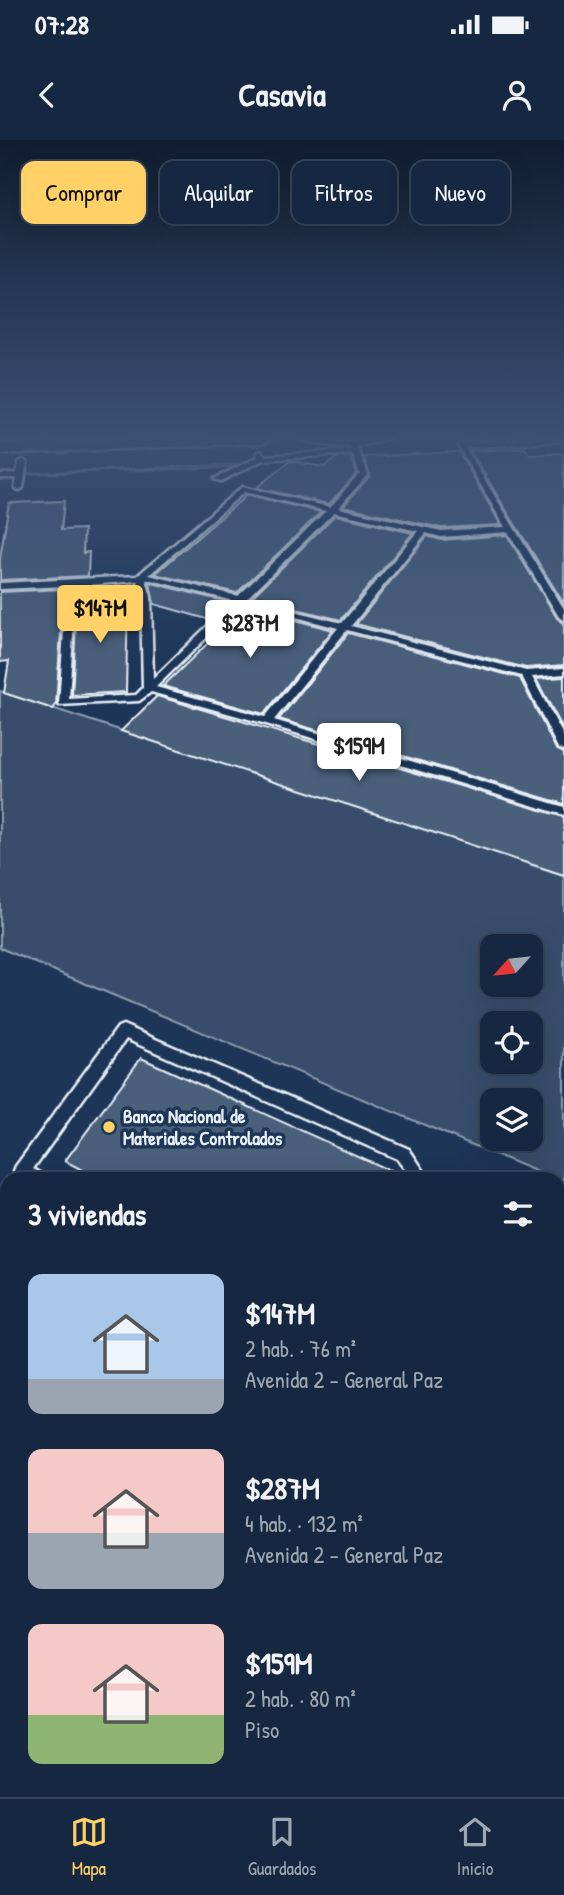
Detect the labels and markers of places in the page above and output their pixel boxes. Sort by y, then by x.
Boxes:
pin: $147M [51,586,149,645]
pin: $287M [201,601,299,660]
pin: $159M [310,724,408,783]
place label: Banco Nacional de Materiales Controlados [123,1103,283,1151]
marker: Banco Nacional de Materiales Controlados [101,1119,117,1135]

